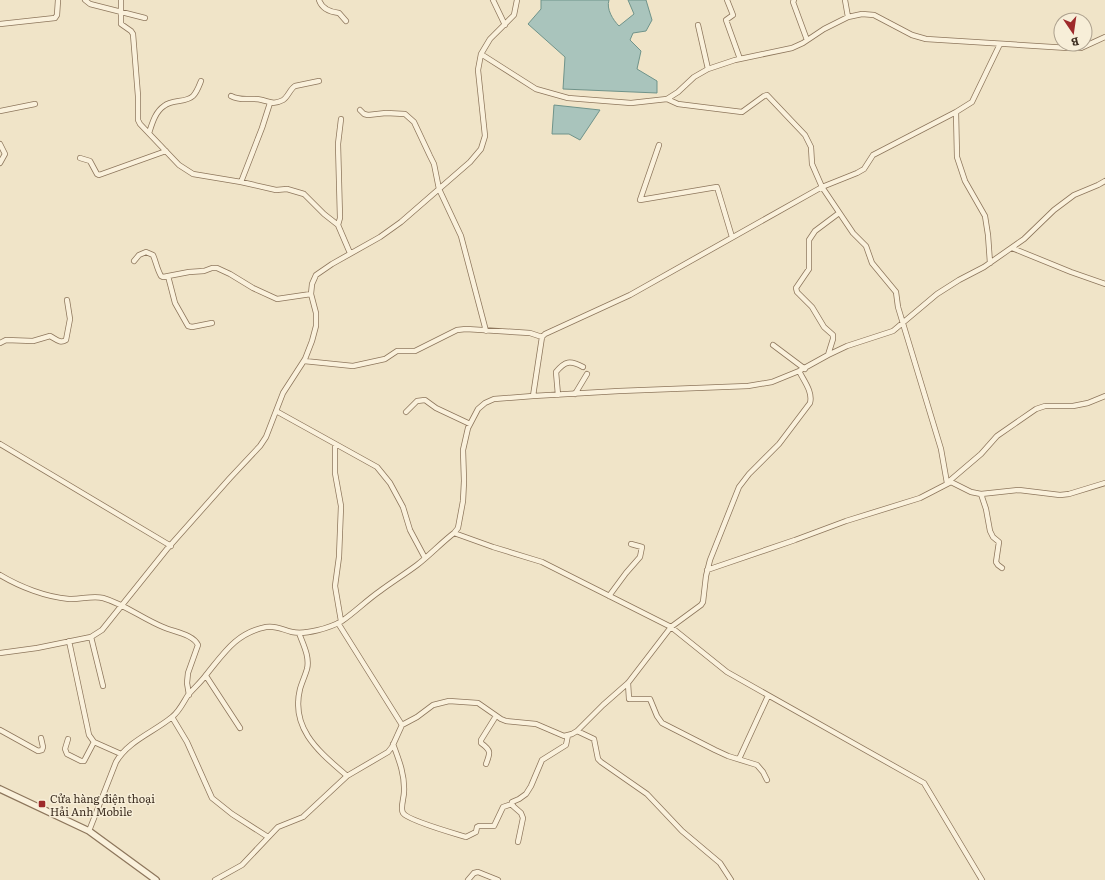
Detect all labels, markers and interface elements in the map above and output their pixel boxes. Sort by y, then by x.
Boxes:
north arrow [1053,12,1093,52]
text: B [1070,34,1081,51]
place label: Cửa hàng điện thoại Hải Anh Mobile [50,790,155,819]
marker: Cửa hàng điện thoại Hải Anh Mobile [37,799,47,809]

